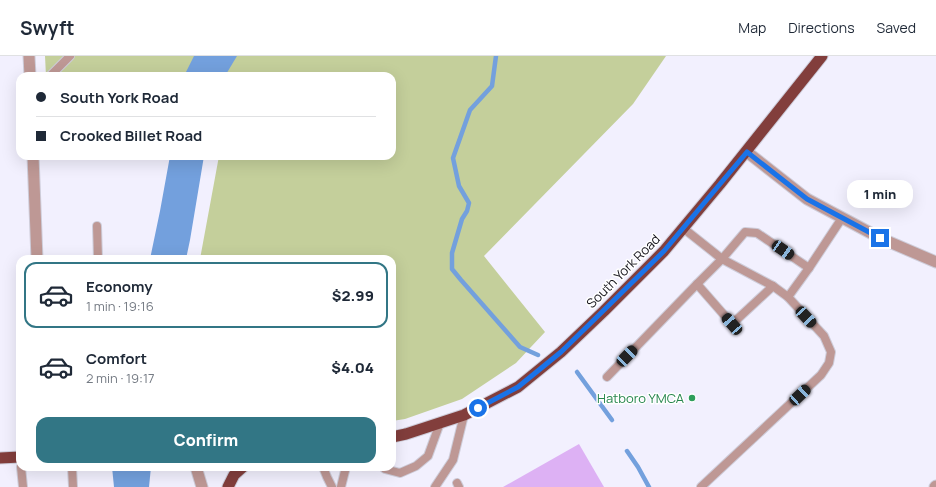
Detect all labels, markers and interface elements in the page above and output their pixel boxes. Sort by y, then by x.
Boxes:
text: Swyft [20,15,74,41]
text: Map [738,18,766,37]
text: Directions [788,18,855,37]
text: Saved [877,18,916,37]
text: South York Road [60,87,179,108]
text: Crooked Billet Road [60,125,202,146]
callout: 1 min [847,180,913,208]
text: 1 min [864,185,896,203]
route end [871,229,889,247]
street label: South York Road [582,230,664,312]
car [770,238,796,262]
text: Economy [86,276,153,297]
icon: car [38,277,74,313]
text: $2.99 [332,285,374,306]
text: 1 min · 19:16 [86,297,154,315]
car [793,304,819,330]
car [720,311,744,337]
car [614,343,640,369]
text: Comfort [86,348,147,369]
icon: car [38,349,74,385]
text: $4.04 [331,357,374,378]
text: 2 min · 19:17 [86,369,155,387]
car [787,382,813,408]
place label: Hatboro YMCA [597,389,684,407]
marker: Hatboro YMCA [687,393,697,403]
route start [469,399,487,417]
button: Confirm [36,417,376,463]

